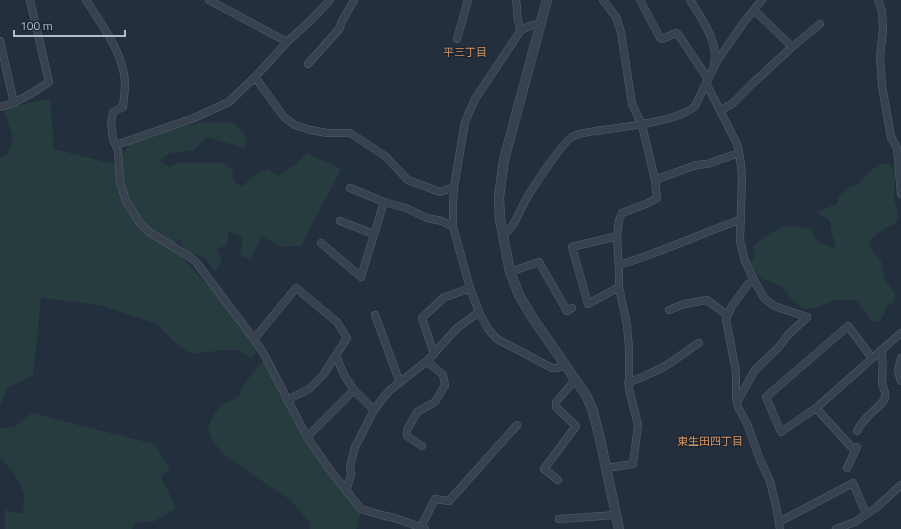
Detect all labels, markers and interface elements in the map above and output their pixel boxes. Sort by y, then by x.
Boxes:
scale bar [14,12,125,38]
text: 100 m [20,16,53,35]
district label: 平三丁目 [443,44,487,60]
district label: 東生田四丁目 [677,433,743,449]

